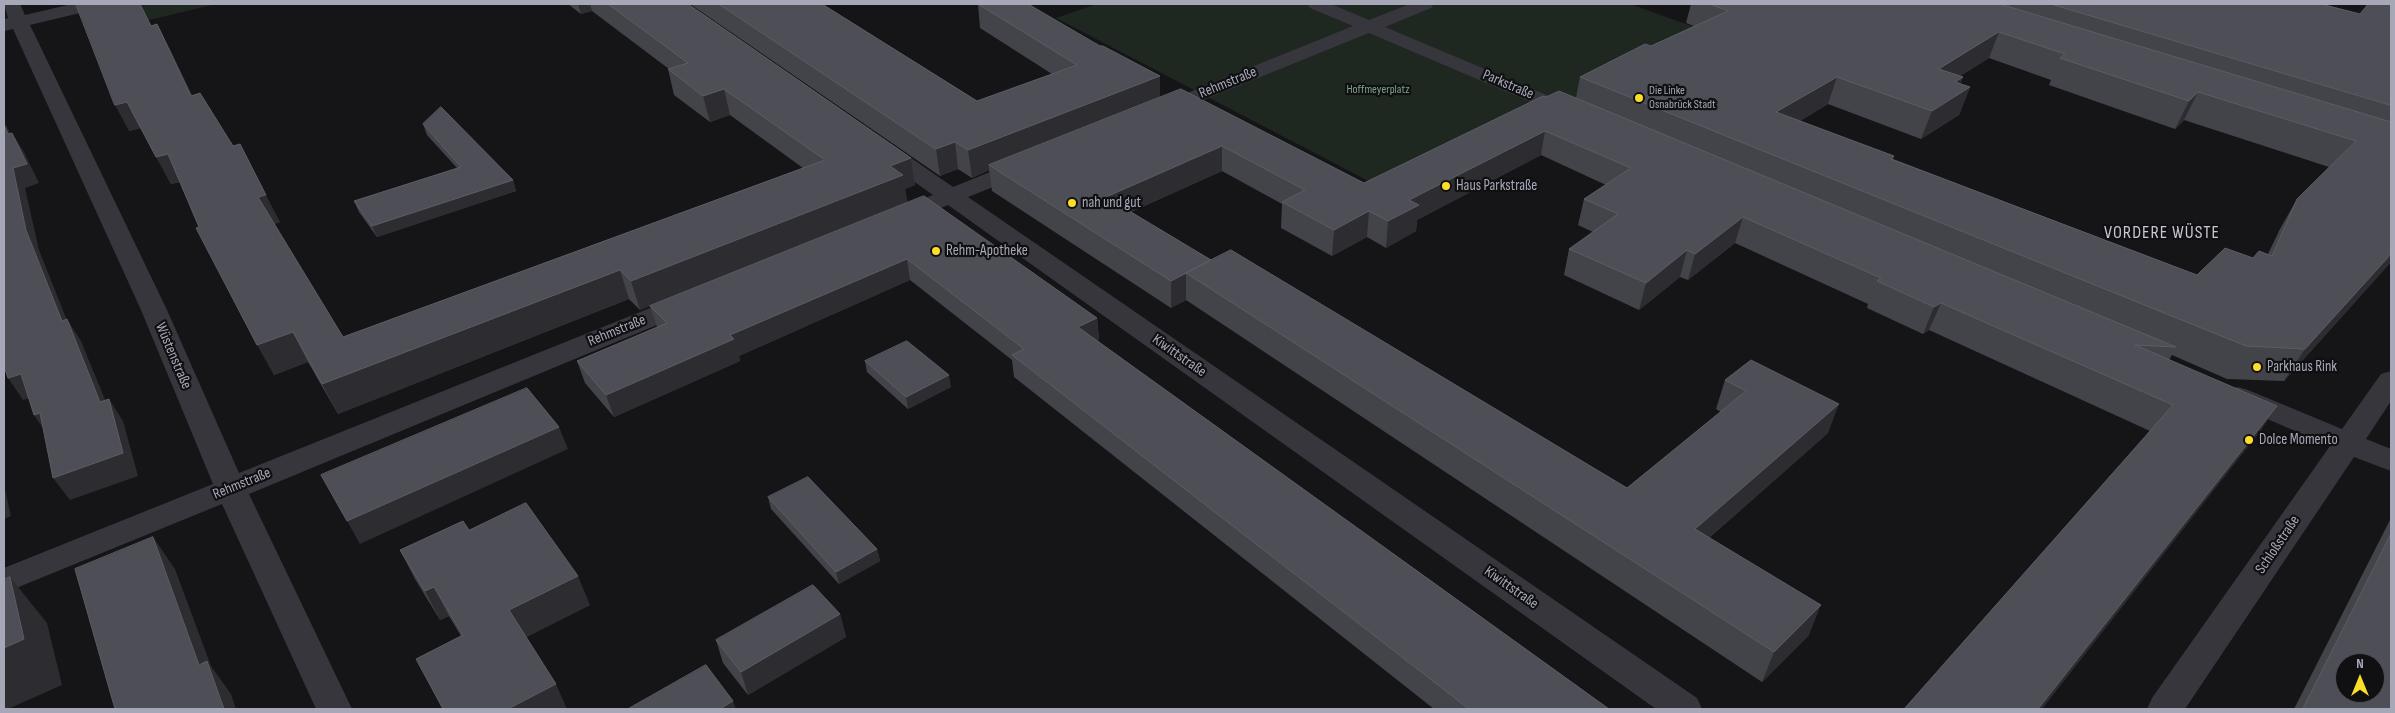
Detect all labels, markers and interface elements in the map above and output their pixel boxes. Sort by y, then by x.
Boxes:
street label: Rehmstraße [1196,63,1260,103]
street label: Parkstraße [1480,66,1536,104]
park label: Hoffmeyerplatz [1346,83,1410,97]
place label: Die Linke Osnabrück Stadt [1649,84,1716,112]
marker: Die Linke Osnabrück Stadt [1633,92,1645,104]
place label: Haus Parkstraße [1456,177,1537,195]
marker: Haus Parkstraße [1440,180,1452,192]
place label: nah und gut [1082,194,1141,212]
marker: nah und gut [1066,197,1078,209]
district label: VORDERE WÜSTE [2102,222,2222,244]
place label: Rehm-Apotheke [946,242,1028,260]
marker: Rehm-Apotheke [930,245,942,257]
street label: Rehmstraße [585,311,649,351]
street label: Wüstenstraße [151,320,195,392]
street label: Kiwittstraße [1148,331,1210,381]
place label: Parkhaus Rink [2267,358,2337,376]
marker: Parkhaus Rink [2251,361,2263,373]
place label: Dolce Momento [2259,431,2338,449]
marker: Dolce Momento [2243,434,2255,446]
street label: Rehmstraße [210,464,274,504]
street label: Schloßstraße [2252,512,2304,578]
street label: Kiwittstraße [1480,563,1542,613]
north arrow [2335,653,2385,703]
text: N [2356,655,2364,672]

